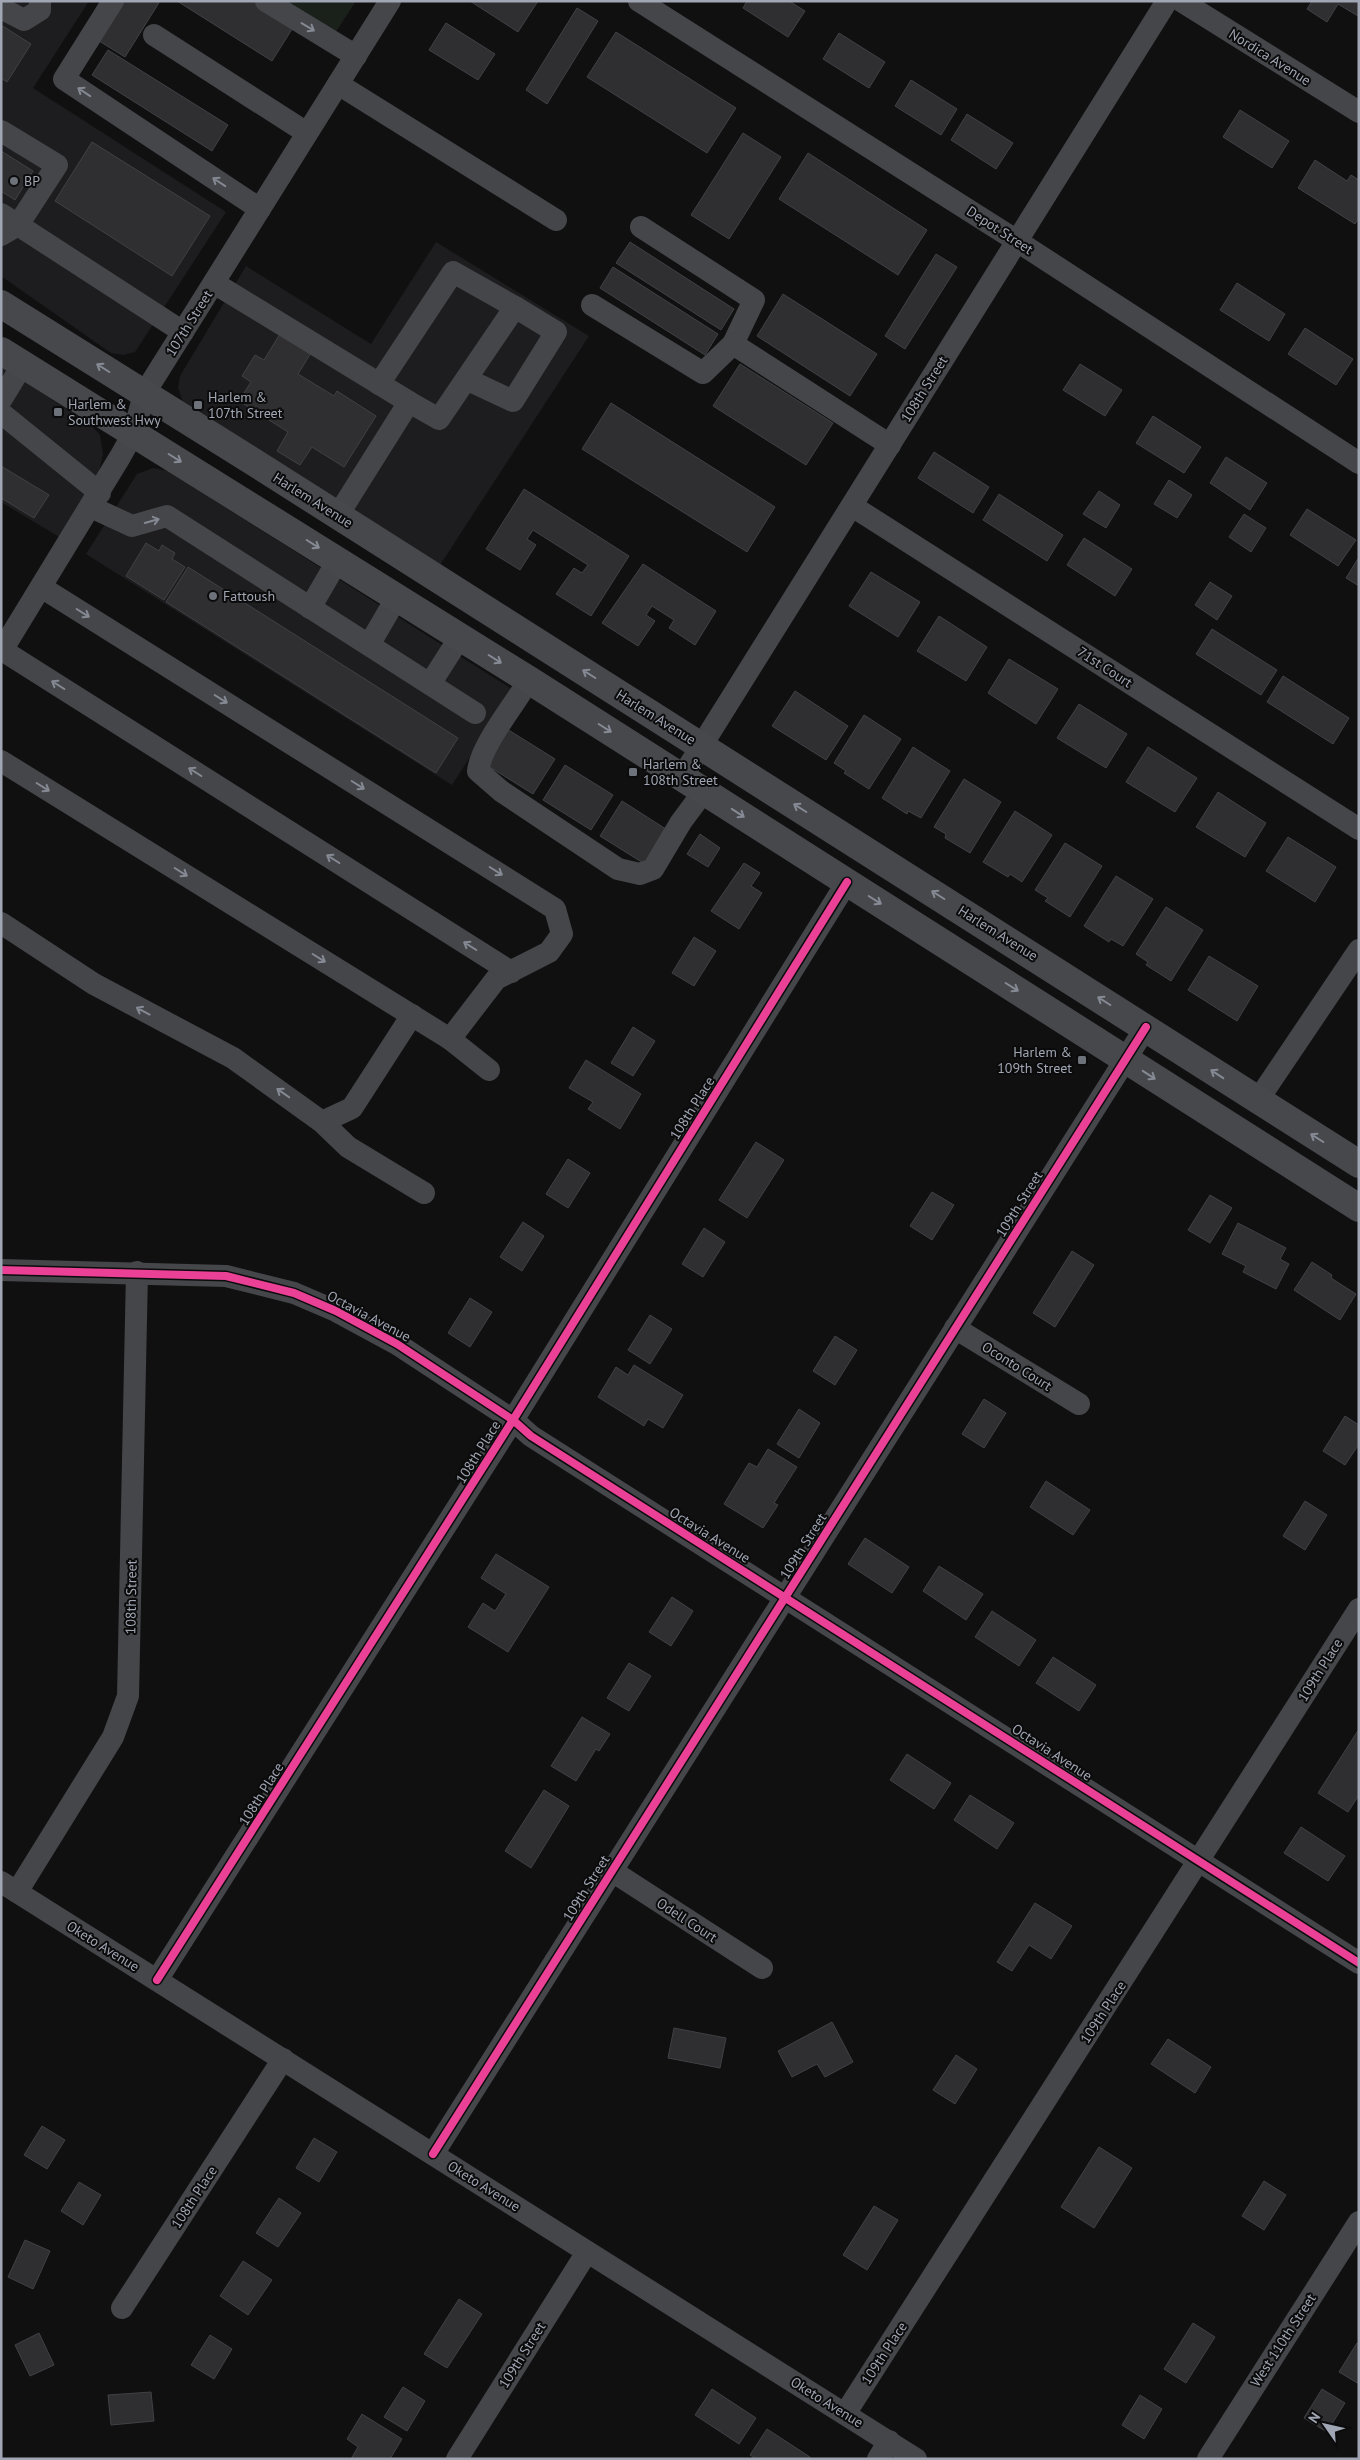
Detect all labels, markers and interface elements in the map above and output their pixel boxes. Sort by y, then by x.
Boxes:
one-way arrow [300,22,314,32]
street label: Nordica Avenue [1226,25,1314,89]
one-way arrow [77,87,91,97]
place label: BP [24,172,40,190]
marker: BP [8,175,20,187]
one-way arrow [212,177,226,187]
street label: Depot Street [963,202,1037,258]
street label: 107th Street [162,286,216,359]
street label: 108th Street [897,352,952,425]
one-way arrow [96,363,110,373]
place label: Harlem & 107th Street [208,388,283,422]
place label: Harlem & Southwest Hwy [68,395,161,429]
marker: Harlem & 107th Street [192,399,204,411]
marker: Harlem & Southwest Hwy [52,406,64,418]
one-way arrow [168,453,182,463]
street label: Harlem Avenue [270,468,356,532]
one-way arrow [144,515,160,525]
one-way arrow [306,539,320,549]
place label: Fattoush [223,587,275,605]
marker: Fattoush [207,590,219,602]
one-way arrow [75,608,89,618]
street label: 71st Court [1074,643,1136,692]
one-way arrow [487,654,501,664]
one-way arrow [583,669,597,679]
one-way arrow [51,680,65,690]
street label: Harlem Avenue [613,685,699,749]
one-way arrow [213,694,227,704]
one-way arrow [598,723,612,734]
place label: Harlem & 108th Street [643,755,718,789]
marker: Harlem & 108th Street [627,766,639,778]
one-way arrow [189,767,203,777]
one-way arrow [351,780,365,790]
one-way arrow [35,782,49,792]
one-way arrow [794,803,808,813]
one-way arrow [731,807,745,818]
one-way arrow [326,853,340,863]
one-way arrow [489,866,503,876]
one-way arrow [173,868,187,878]
one-way arrow [931,890,945,900]
one-way arrow [868,895,882,905]
street label: Harlem Avenue [955,901,1041,965]
one-way arrow [463,940,477,950]
one-way arrow [311,953,325,963]
one-way arrow [1005,982,1019,993]
one-way arrow [1098,996,1112,1006]
one-way arrow [137,1005,151,1015]
place label: Harlem & 109th Street [997,1043,1072,1077]
marker: Harlem & 109th Street [1076,1054,1088,1066]
one-way arrow [1210,1068,1224,1079]
one-way arrow [1142,1070,1156,1080]
street label: 108th Place [666,1073,718,1143]
one-way arrow [276,1088,290,1098]
one-way arrow [1311,1132,1325,1142]
street label: 109th Street [992,1167,1047,1240]
street label: Octavia Avenue [324,1286,414,1346]
street label: Oconto Court [979,1337,1055,1395]
street label: 108th Place [452,1417,504,1487]
street label: Octavia Avenue [666,1503,754,1567]
street label: 109th Street [776,1509,831,1582]
street label: 108th Street [121,1559,141,1635]
street label: 109th Place [1294,1635,1346,1705]
street label: Octavia Avenue [1008,1719,1096,1785]
street label: 108th Place [235,1759,287,1829]
street label: 109th Street [559,1851,614,1924]
street label: Odell Court [653,1894,721,1946]
street label: Oketo Avenue [63,1917,143,1975]
street label: 109th Place [1076,1977,1130,2047]
street label: Oketo Avenue [444,2157,524,2215]
street label: 108th Place [167,2162,221,2232]
street label: West 110th Street [1246,2290,1320,2390]
street label: 109th Street [495,2318,550,2391]
street label: 109th Place [857,2318,911,2388]
street label: Oketo Avenue [787,2373,867,2431]
north arrow [1300,2400,1350,2450]
text: N [1304,2409,1324,2427]

